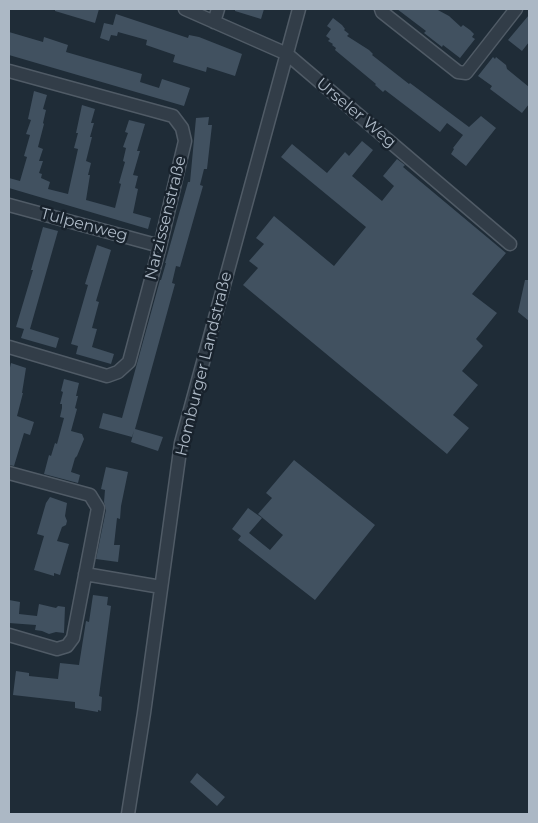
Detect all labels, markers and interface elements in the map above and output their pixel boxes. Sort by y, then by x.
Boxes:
street label: Urseler Weg [312,74,400,152]
street label: Narzissenstraße [141,154,191,282]
street label: Tulpenweg [38,204,130,246]
street label: Homburger Landstraße [172,270,236,458]

